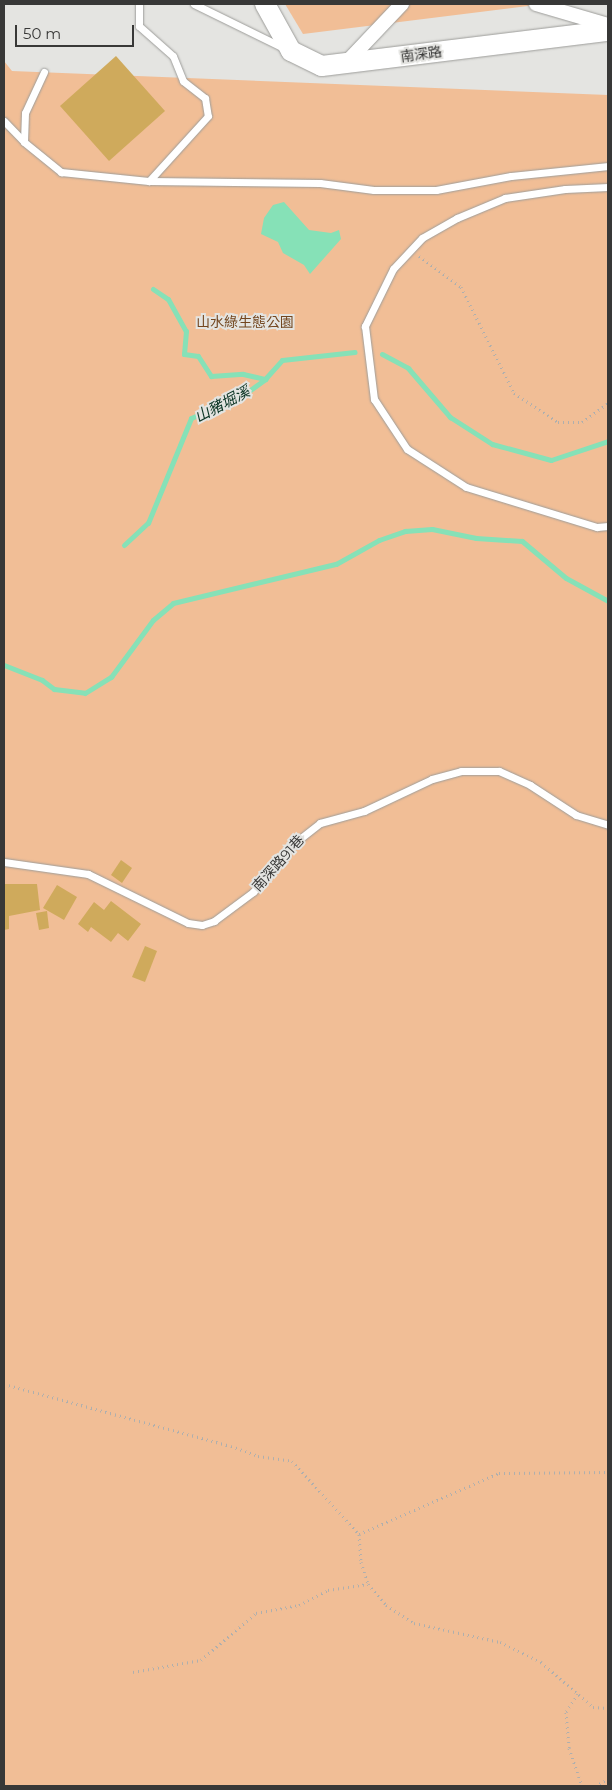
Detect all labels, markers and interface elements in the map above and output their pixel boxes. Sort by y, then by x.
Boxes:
scale bar [18,15,136,47]
text: 50 m [23,24,61,43]
street label: 南深路 [399,43,443,65]
park label: 山水綠生態公園 [196,314,294,330]
water label: 山豬堀溪 [191,382,253,426]
street label: 南深路91巷 [248,832,308,894]

